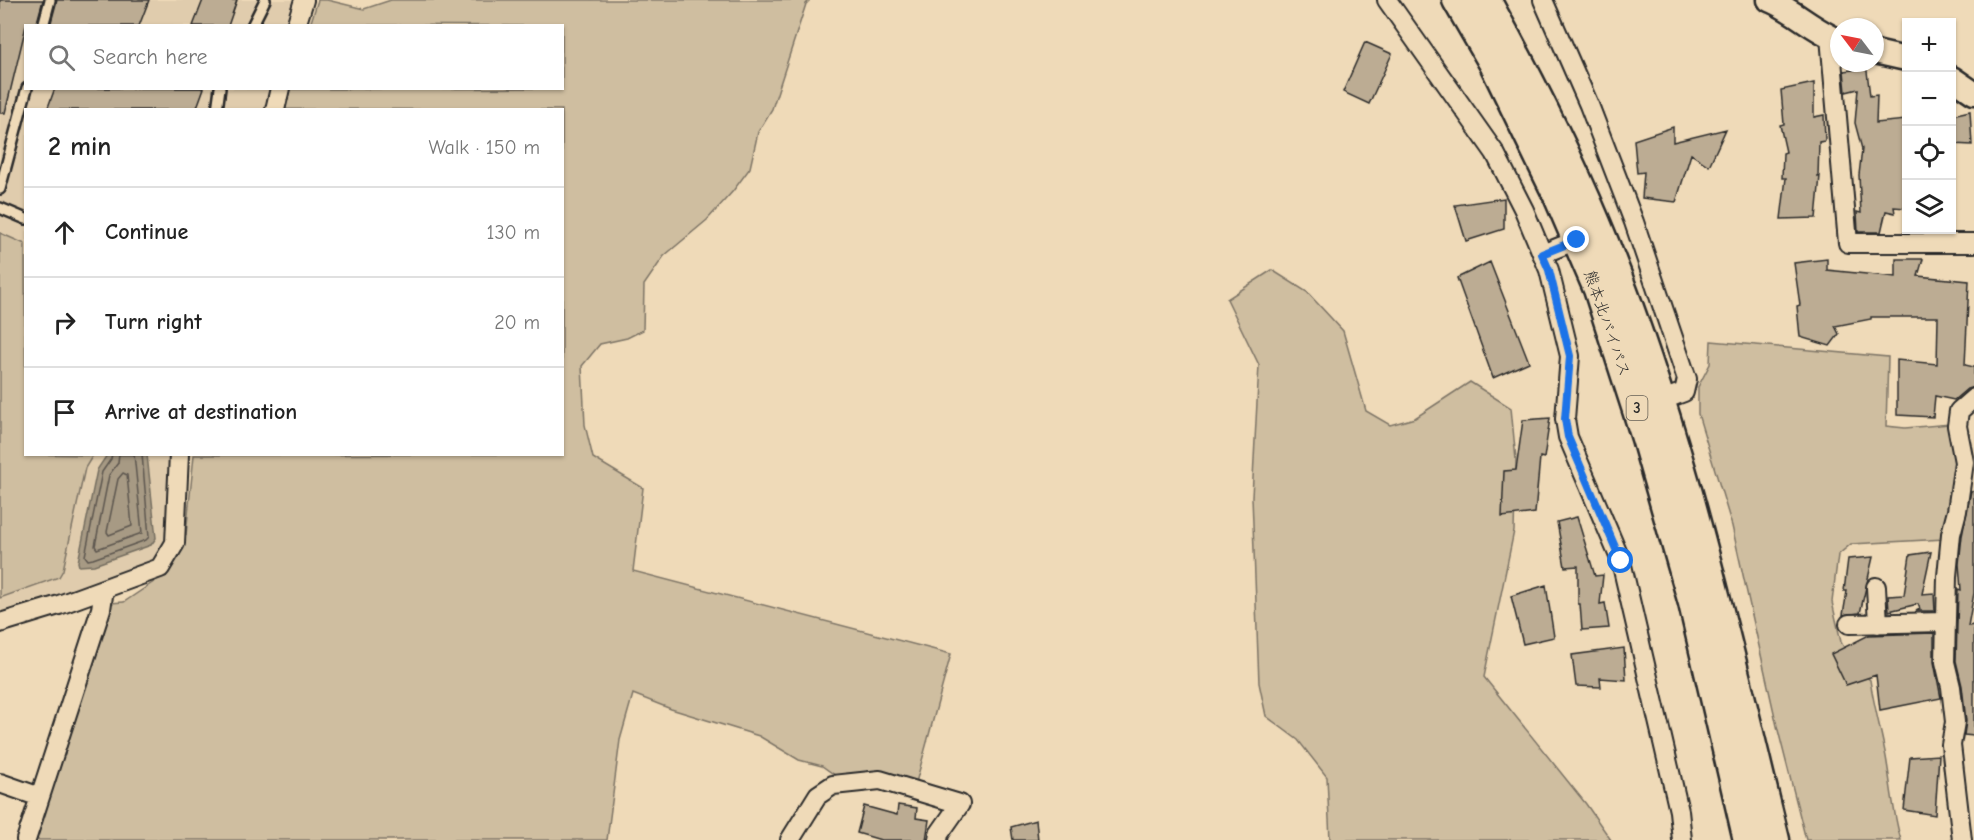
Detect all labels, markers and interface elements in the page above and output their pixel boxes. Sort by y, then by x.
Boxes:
north arrow [1830,18,1884,72]
map controls [1902,18,1956,234]
button: + [1902,18,1956,72]
search box [24,24,564,90]
icon: search [45,41,78,74]
text: Search here [93,44,208,70]
button: − [1902,72,1956,126]
button: locate [1902,126,1956,180]
text: 2 min [48,132,111,162]
text: Walk · 150 m [429,136,540,159]
button: layers [1902,180,1956,234]
icon: ahead [48,216,81,249]
text: Continue [105,219,188,245]
text: 130 m [487,221,540,244]
route end [1563,226,1589,252]
street label: 熊本北バイパス [1580,268,1634,379]
icon: right [48,306,81,339]
text: Turn right [105,309,202,335]
text: 20 m [494,311,540,334]
icon: arrive [48,396,81,429]
road number: 3 [1626,396,1648,420]
text: Arrive at destination [105,399,297,425]
route start [1607,547,1633,573]

